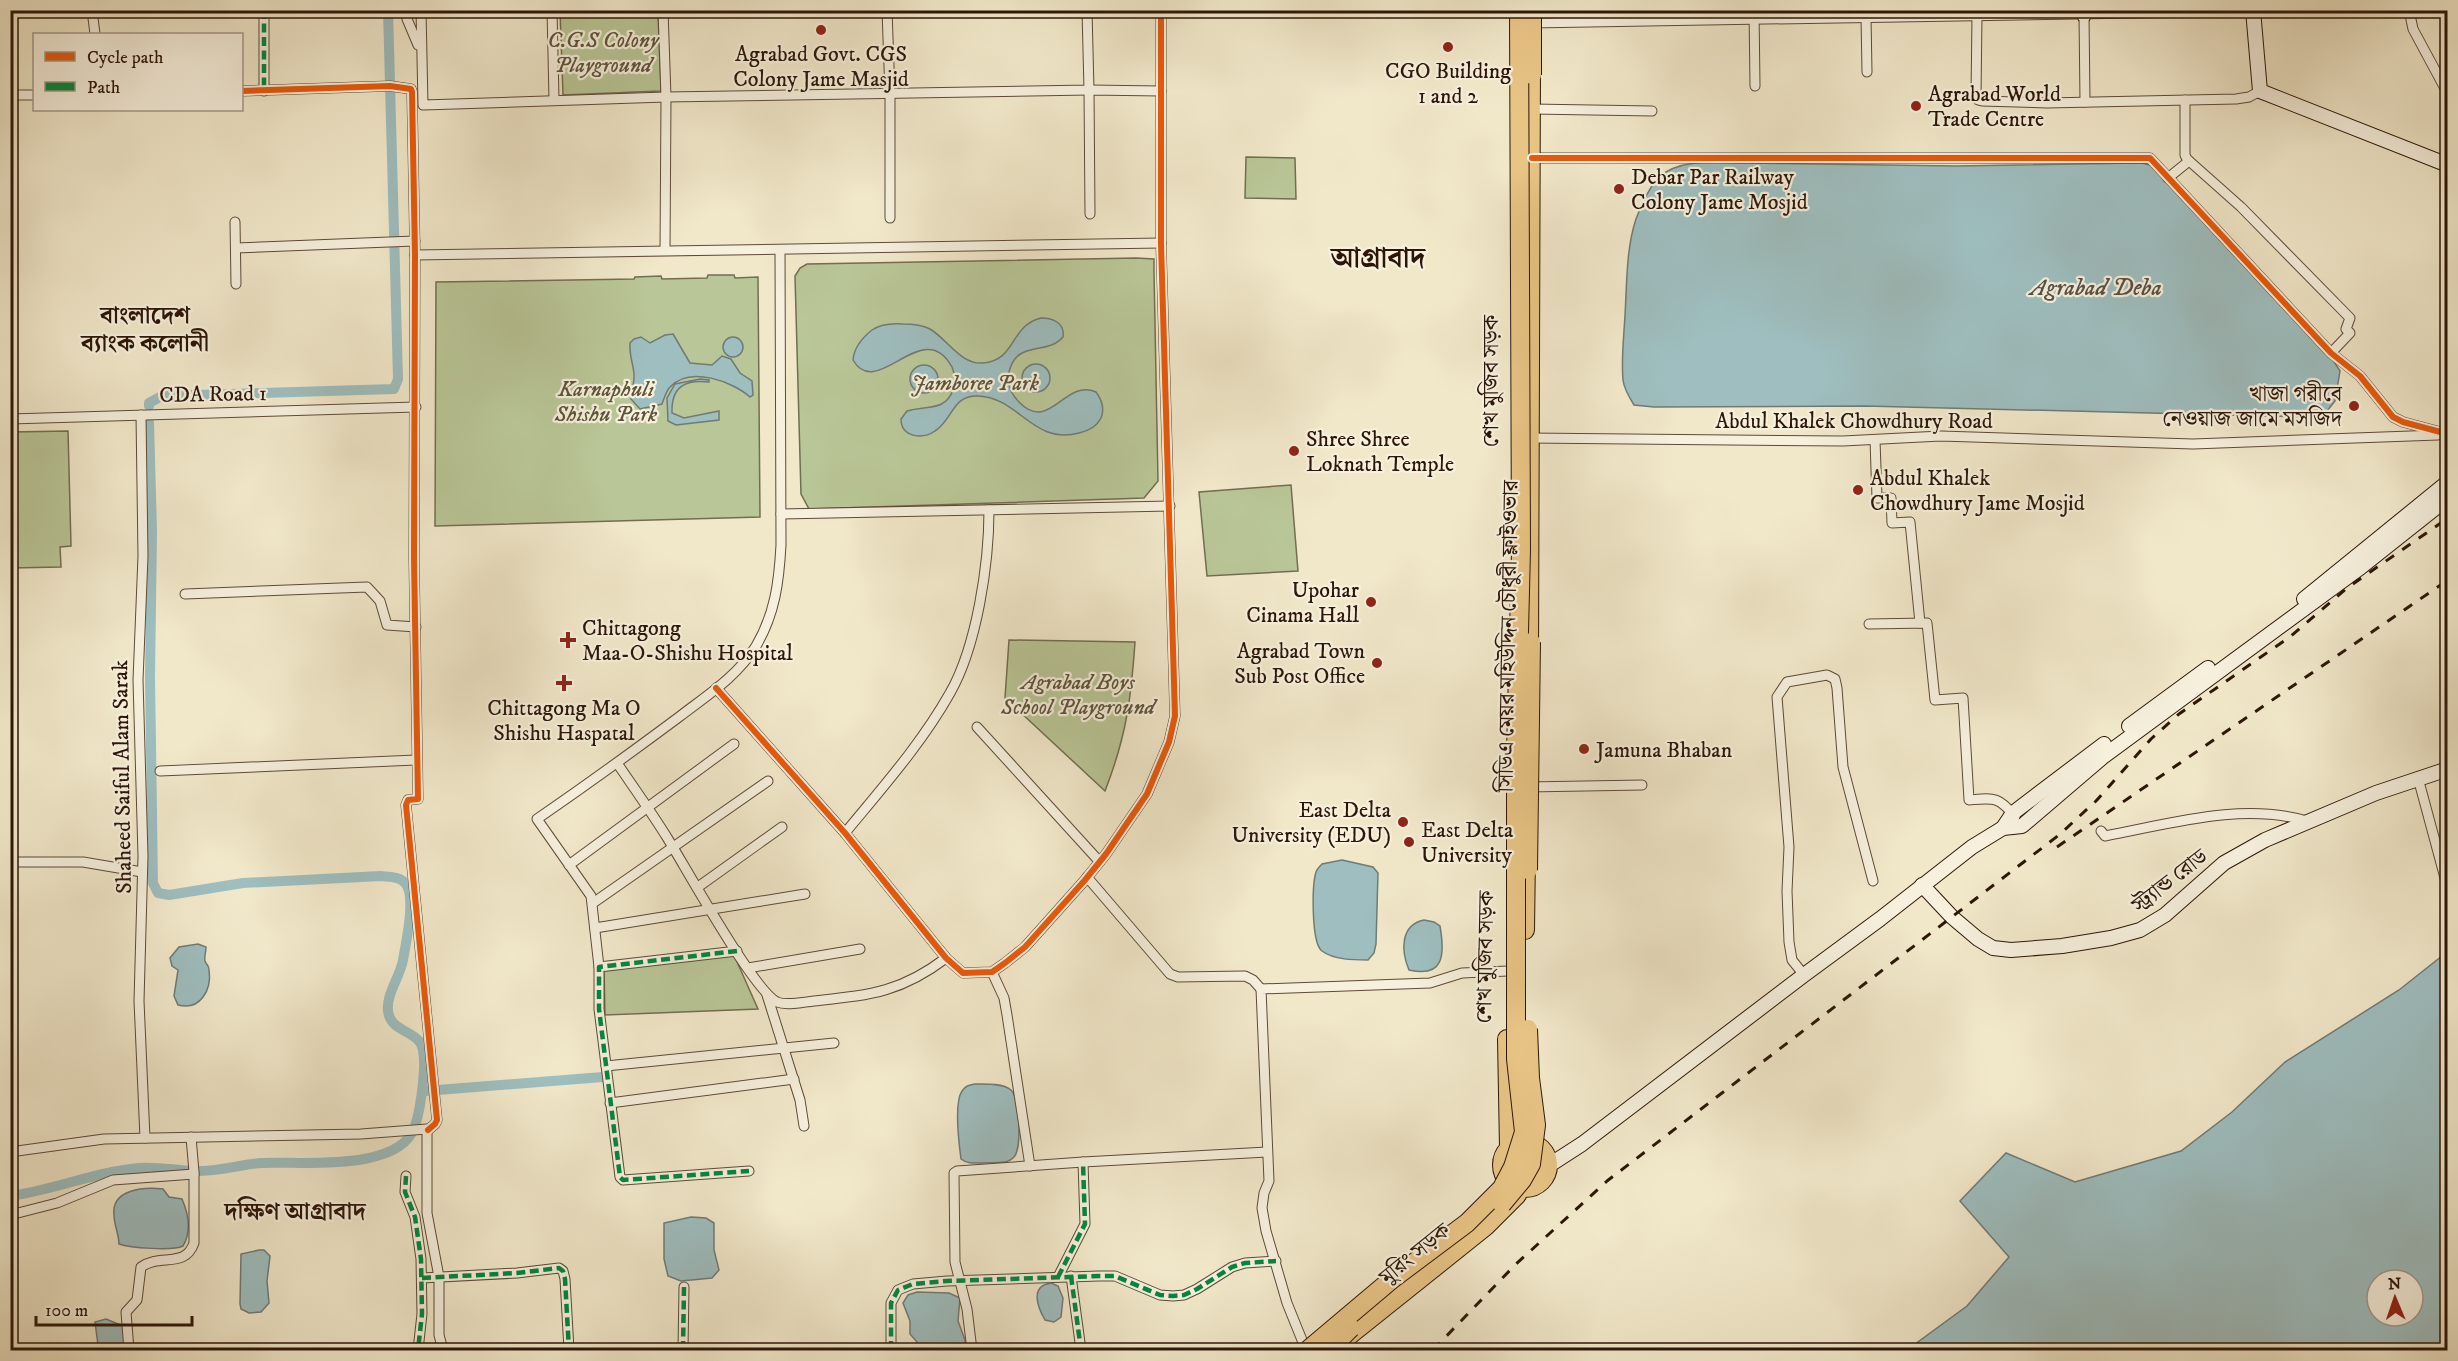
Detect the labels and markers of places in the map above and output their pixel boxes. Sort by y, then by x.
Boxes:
marker: Agrabad Govt. CGS Colony Jame Masjid [814,23,828,37]
marker: CGO Building 1 and 2 [1441,40,1455,54]
place label: Agrabad Govt. CGS Colony Jame Masjid [733,41,909,93]
place label: CGO Building 1 and 2 [1385,58,1511,110]
place label: Agrabad World Trade Centre [1928,81,2061,133]
marker: Agrabad World Trade Centre [1909,99,1923,113]
place label: Debar Par Railway Colony Jame Mosjid [1631,164,1808,216]
marker: Debar Par Railway Colony Jame Mosjid [1612,182,1626,196]
place label: খাজা গরীবে নেওয়াজ জামে মসজিদ [2162,380,2343,433]
marker: খাজা গরীবে নেওয়াজ জামে মসজিদ [2347,399,2361,413]
place label: Shree Shree Loknath Temple [1306,426,1454,478]
marker: Shree Shree Loknath Temple [1287,444,1301,458]
place label: Abdul Khalek Chowdhury Jame Mosjid [1870,465,2085,517]
marker: Abdul Khalek Chowdhury Jame Mosjid [1851,483,1865,497]
place label: Upohar Cinama Hall [1246,577,1360,629]
marker: Upohar Cinama Hall [1364,595,1378,609]
place label: Chittagong Maa-O-Shishu Hospital [582,615,793,667]
marker: Chittagong Maa-O-Shishu Hospital [559,631,577,649]
place label: Agrabad Town Sub Post Office [1234,638,1365,690]
marker: Agrabad Town Sub Post Office [1370,656,1384,670]
marker: Chittagong Ma O Shishu Haspatal [555,674,573,692]
place label: Chittagong Ma O Shishu Haspatal [487,695,641,747]
place label: Jamuna Bhaban [1594,737,1733,764]
marker: Jamuna Bhaban [1577,742,1591,756]
place label: East Delta University (EDU) [1231,797,1392,849]
marker: East Delta University (EDU) [1396,815,1410,829]
place label: East Delta University [1421,817,1514,869]
marker: East Delta University [1402,835,1416,849]

